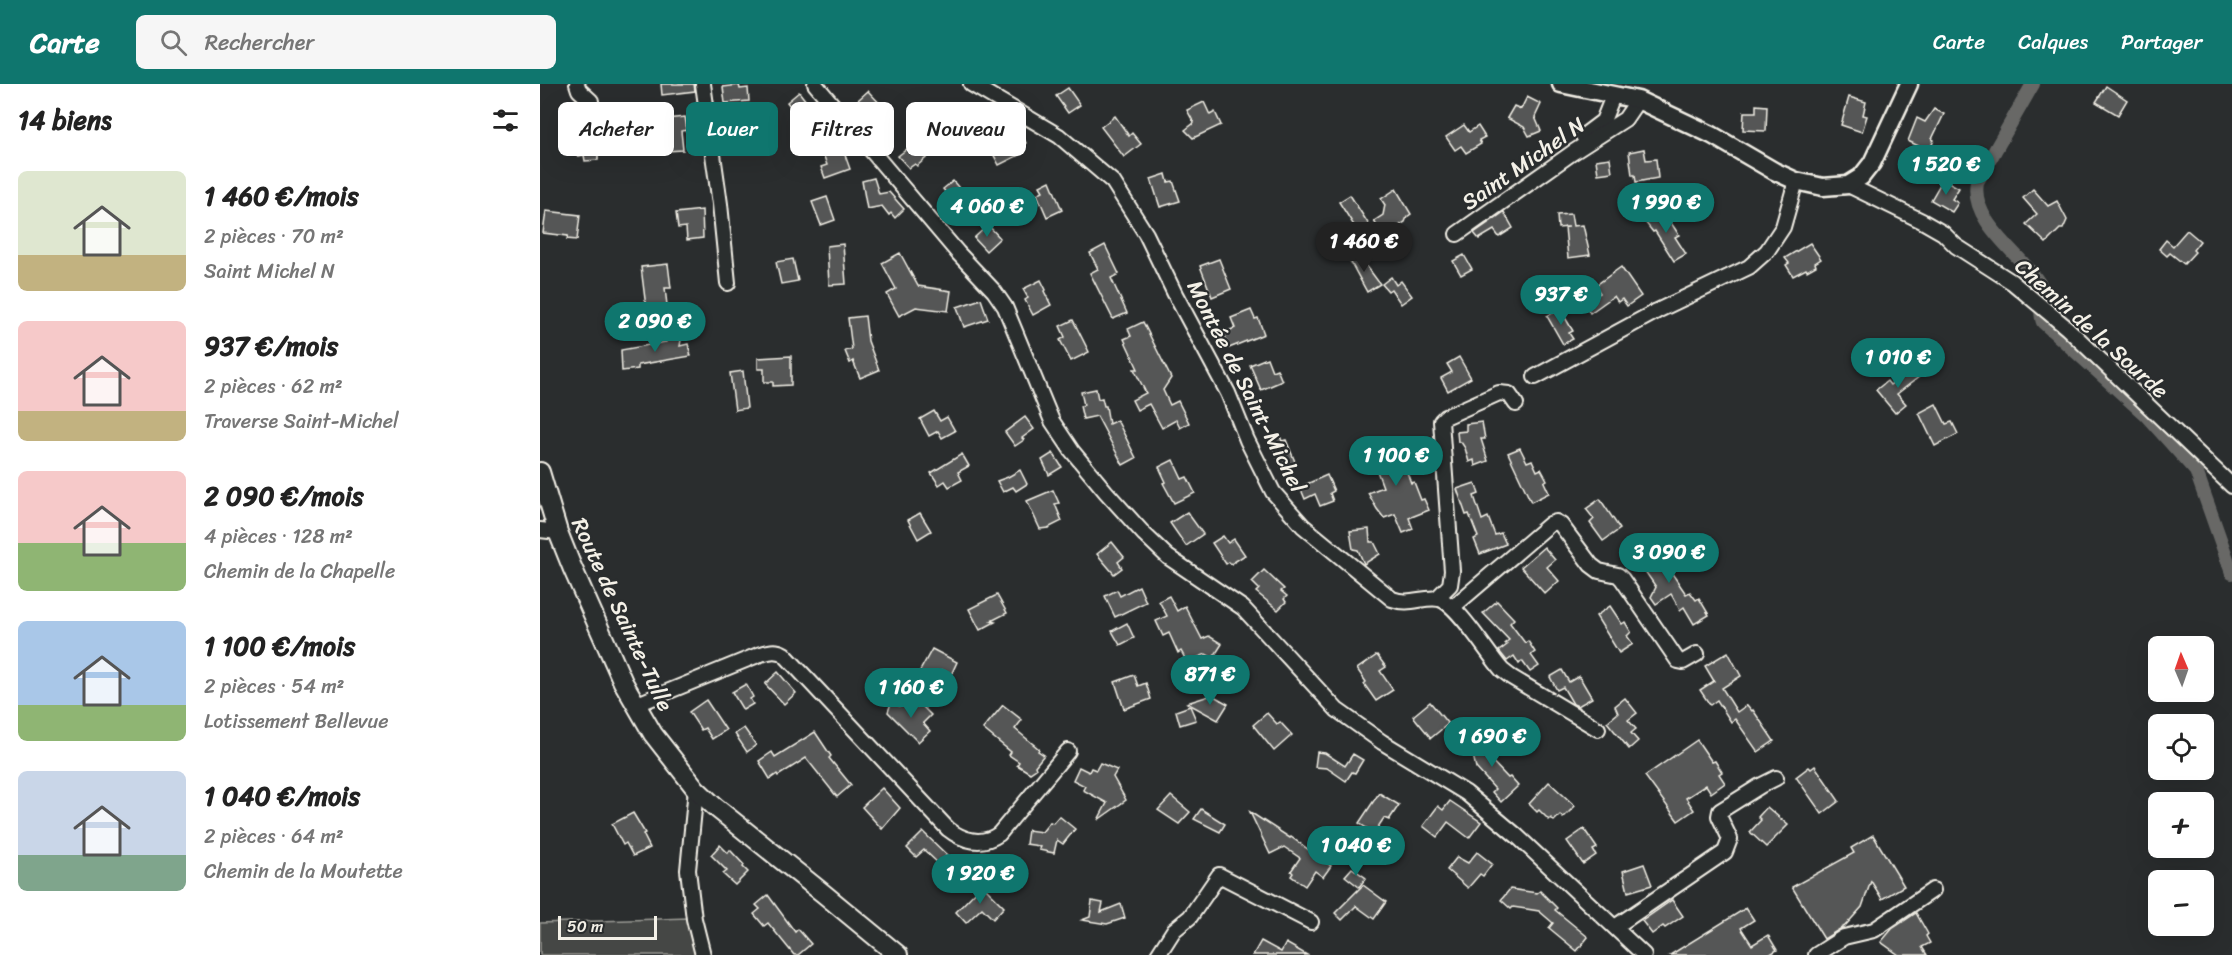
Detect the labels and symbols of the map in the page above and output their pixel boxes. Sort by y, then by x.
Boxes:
street label: Saint Michel N [1453,106,1593,221]
pin: 1 520 € [1891,145,2001,196]
pin: 1 990 € [1611,183,1721,234]
pin: 4 060 € [932,187,1042,238]
pin: 1 460 € [1309,222,1419,273]
street label: Chemin de la Sourde [2005,248,2178,409]
street label: Montée de Saint-Michel [1176,273,1317,500]
pin: 937 € [1519,275,1603,326]
pin: 2 090 € [600,302,710,353]
pin: 1 010 € [1843,338,1953,389]
pin: 1 100 € [1341,436,1451,487]
street label: Route de Sainte-Tulle [560,511,685,718]
pin: 3 090 € [1614,533,1724,584]
north arrow [2148,636,2214,702]
pin: 871 € [1168,655,1252,706]
pin: 1 160 € [856,668,966,719]
pin: 1 690 € [1437,717,1547,768]
pin: 1 040 € [1301,826,1411,877]
pin: 1 920 € [925,854,1035,905]
scale bar [558,913,657,940]

